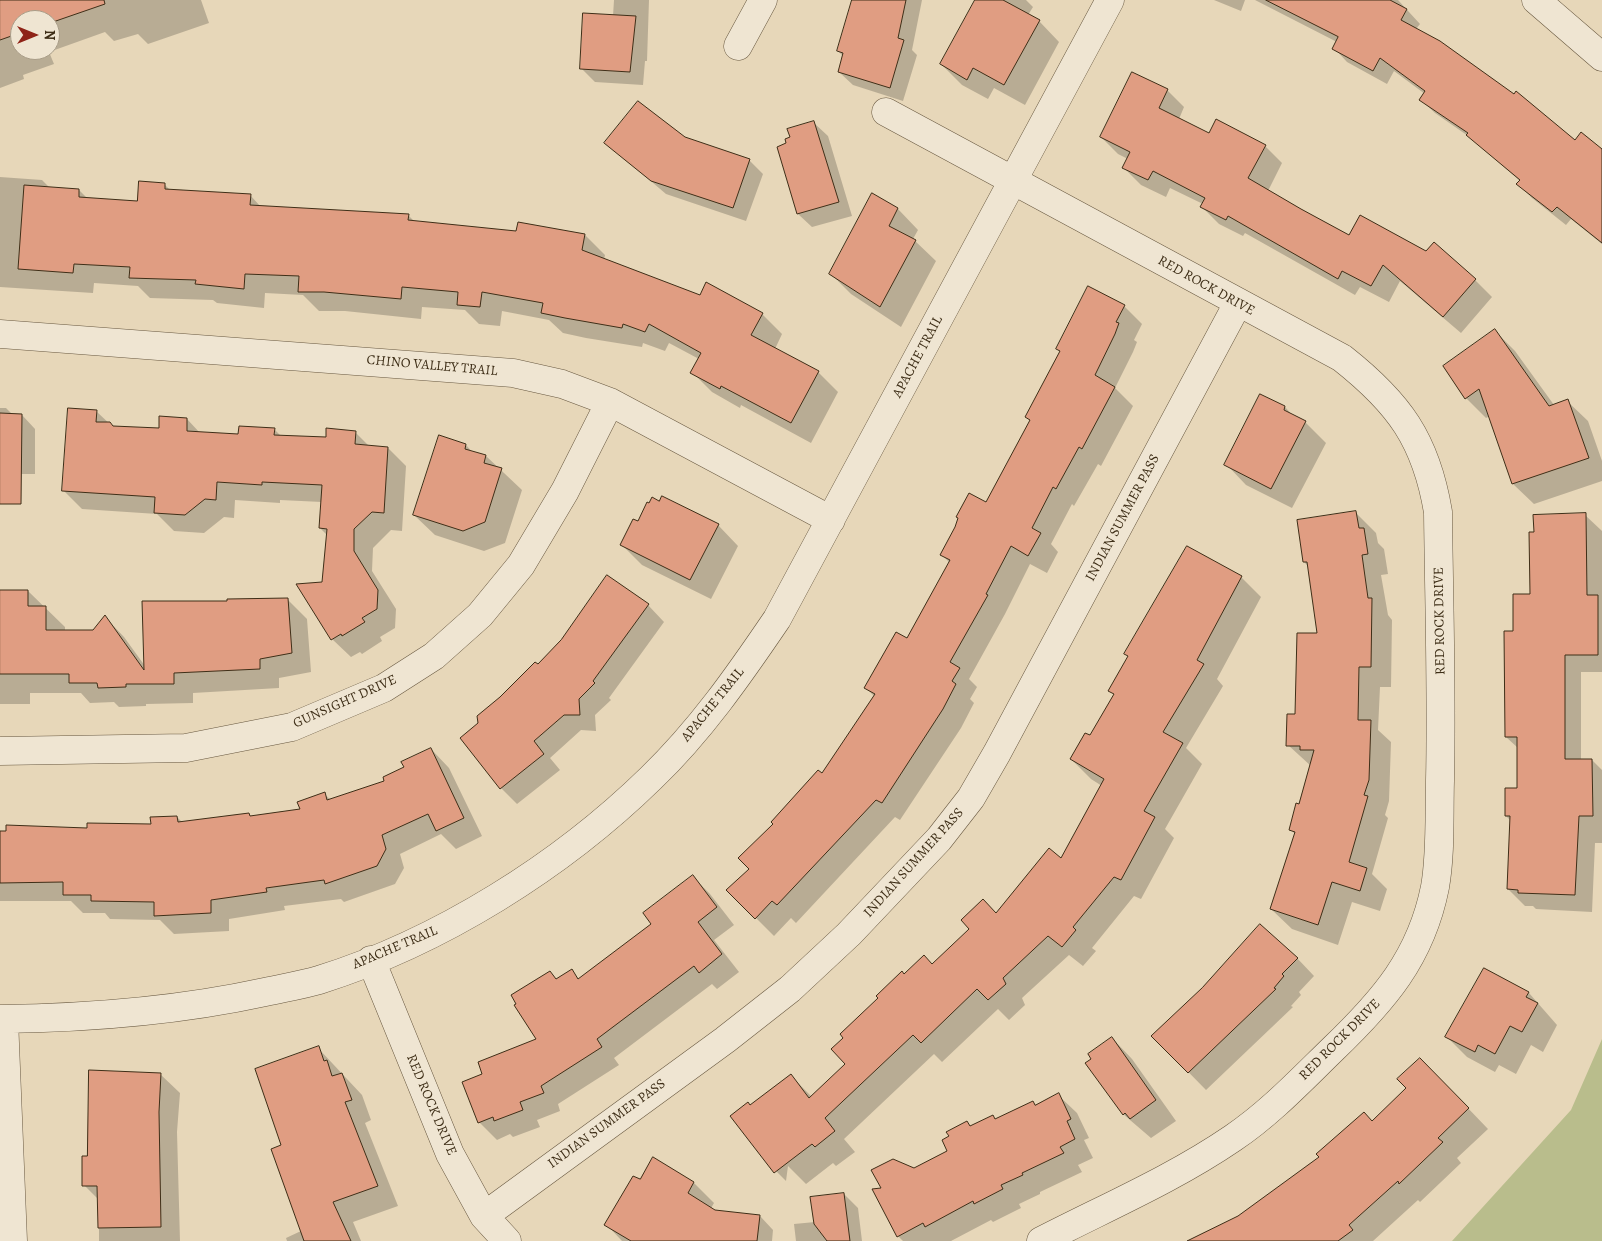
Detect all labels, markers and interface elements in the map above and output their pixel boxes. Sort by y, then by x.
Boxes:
north arrow [10,10,60,60]
text: N [40,30,59,40]
street label: RED ROCK DRIVE [1155,252,1257,320]
street label: APACHE TRAIL [889,313,947,401]
street label: CHINO VALLEY TRAIL [366,352,498,380]
street label: INDIAN SUMMER PASS [1082,452,1164,584]
street label: RED ROCK DRIVE [1431,567,1449,675]
street label: APACHE TRAIL [678,665,748,745]
street label: GUNSIGHT DRIVE [291,672,399,732]
street label: INDIAN SUMMER PASS [860,805,968,921]
street label: APACHE TRAIL [350,923,440,973]
street label: RED ROCK DRIVE [1296,996,1384,1084]
street label: RED ROCK DRIVE [402,1052,460,1158]
street label: INDIAN SUMMER PASS [545,1076,669,1172]

